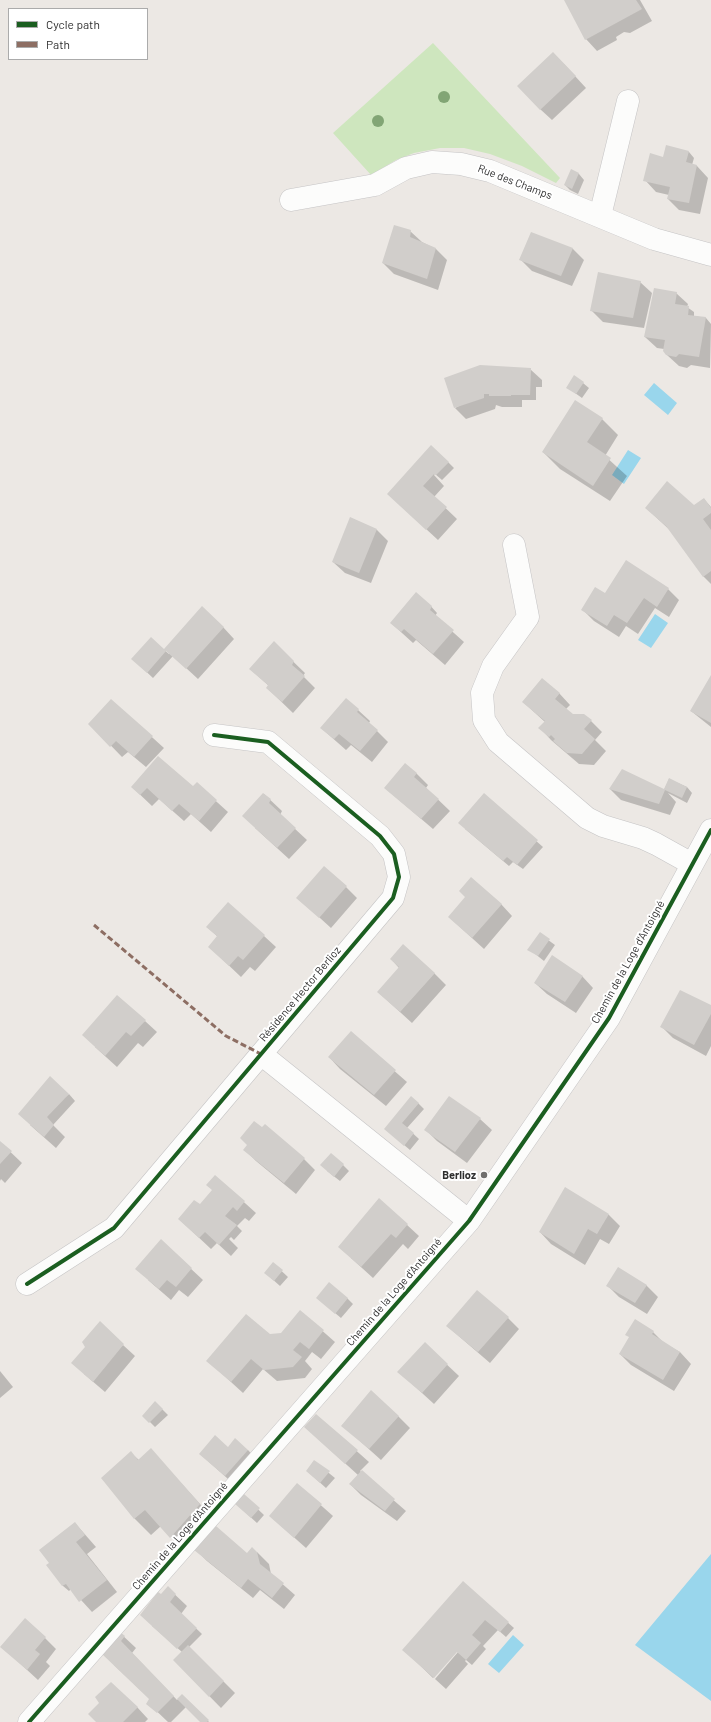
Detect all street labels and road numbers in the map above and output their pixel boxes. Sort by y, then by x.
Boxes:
street label: Rue des Champs [476,162,554,202]
street label: Chemin de la Loge d'Antoigné [589,898,667,1026]
street label: Résidence Hector Berlioz [256,944,344,1044]
street label: Chemin de la Loge d'Antoigné [344,1235,444,1349]
street label: Chemin de la Loge d'Antoigné [130,1479,230,1593]

